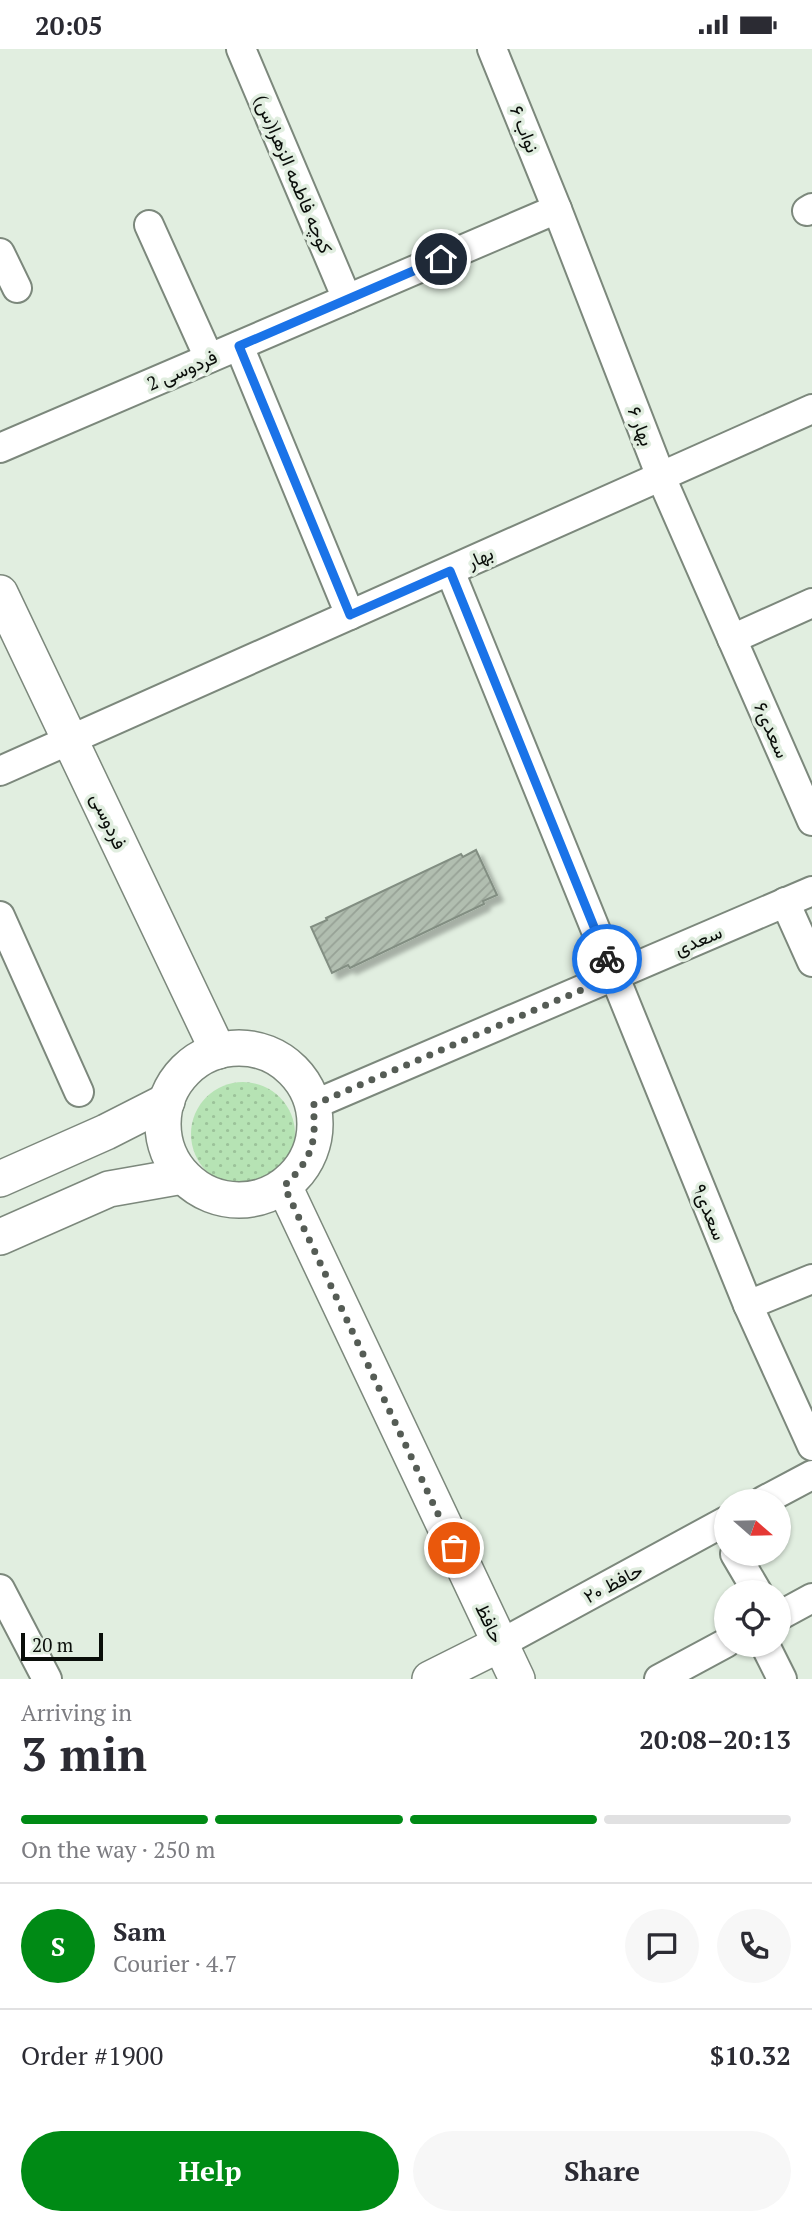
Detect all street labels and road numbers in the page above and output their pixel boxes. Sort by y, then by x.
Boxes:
street label: کوچه فاطمه الزهرا(س) [248,91,339,258]
street label: نواب ۶ [505,102,546,156]
street label: فردوسی 2 [143,344,221,396]
street label: بهار ۶ [623,402,660,449]
street label: بهار [462,540,497,574]
street label: سعدی۶ [749,698,796,762]
street label: فردوسی [86,789,133,853]
street label: سعدی [670,918,725,961]
street label: سعدی۹ [688,1180,733,1244]
street label: حافظ ۲۰ [579,1557,647,1608]
street label: حافظ [470,1599,510,1647]

